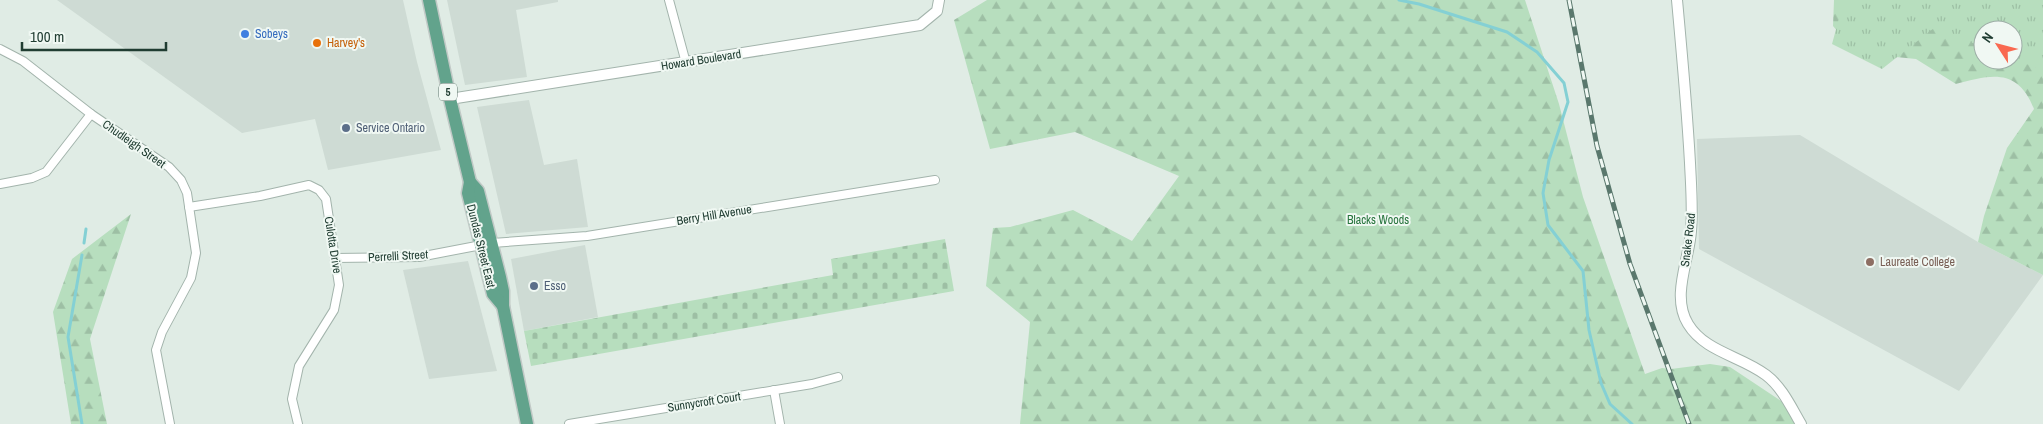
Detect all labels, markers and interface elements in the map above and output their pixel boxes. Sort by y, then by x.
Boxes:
scale bar [22,20,166,52]
north arrow [1973,20,2023,70]
text: 100 m [30,26,64,47]
place label: Sobeys [255,26,288,42]
marker: Sobeys [239,28,251,40]
text: N [1978,29,1997,46]
place label: Harvey's [327,35,365,51]
marker: Harvey's [311,37,323,49]
street label: Howard Boulevard [660,46,742,74]
road number: 5 [439,84,457,100]
street label: Chudleigh Street [99,116,169,172]
place label: Service Ontario [356,120,425,136]
marker: Service Ontario [340,122,352,134]
street label: Berry Hill Avenue [675,201,753,229]
street label: Dundas Street East [463,203,499,290]
park label: Blacks Woods [1347,212,1409,228]
street label: Snake Road [1677,212,1699,268]
street label: Culotta Drive [321,215,345,275]
street label: Perrelli Street [368,246,429,266]
place label: Laureate College [1880,254,1955,270]
marker: Laureate College [1864,256,1876,268]
place label: Esso [544,278,566,294]
marker: Esso [528,280,540,292]
street label: Sunnycroft Court [666,388,742,416]

